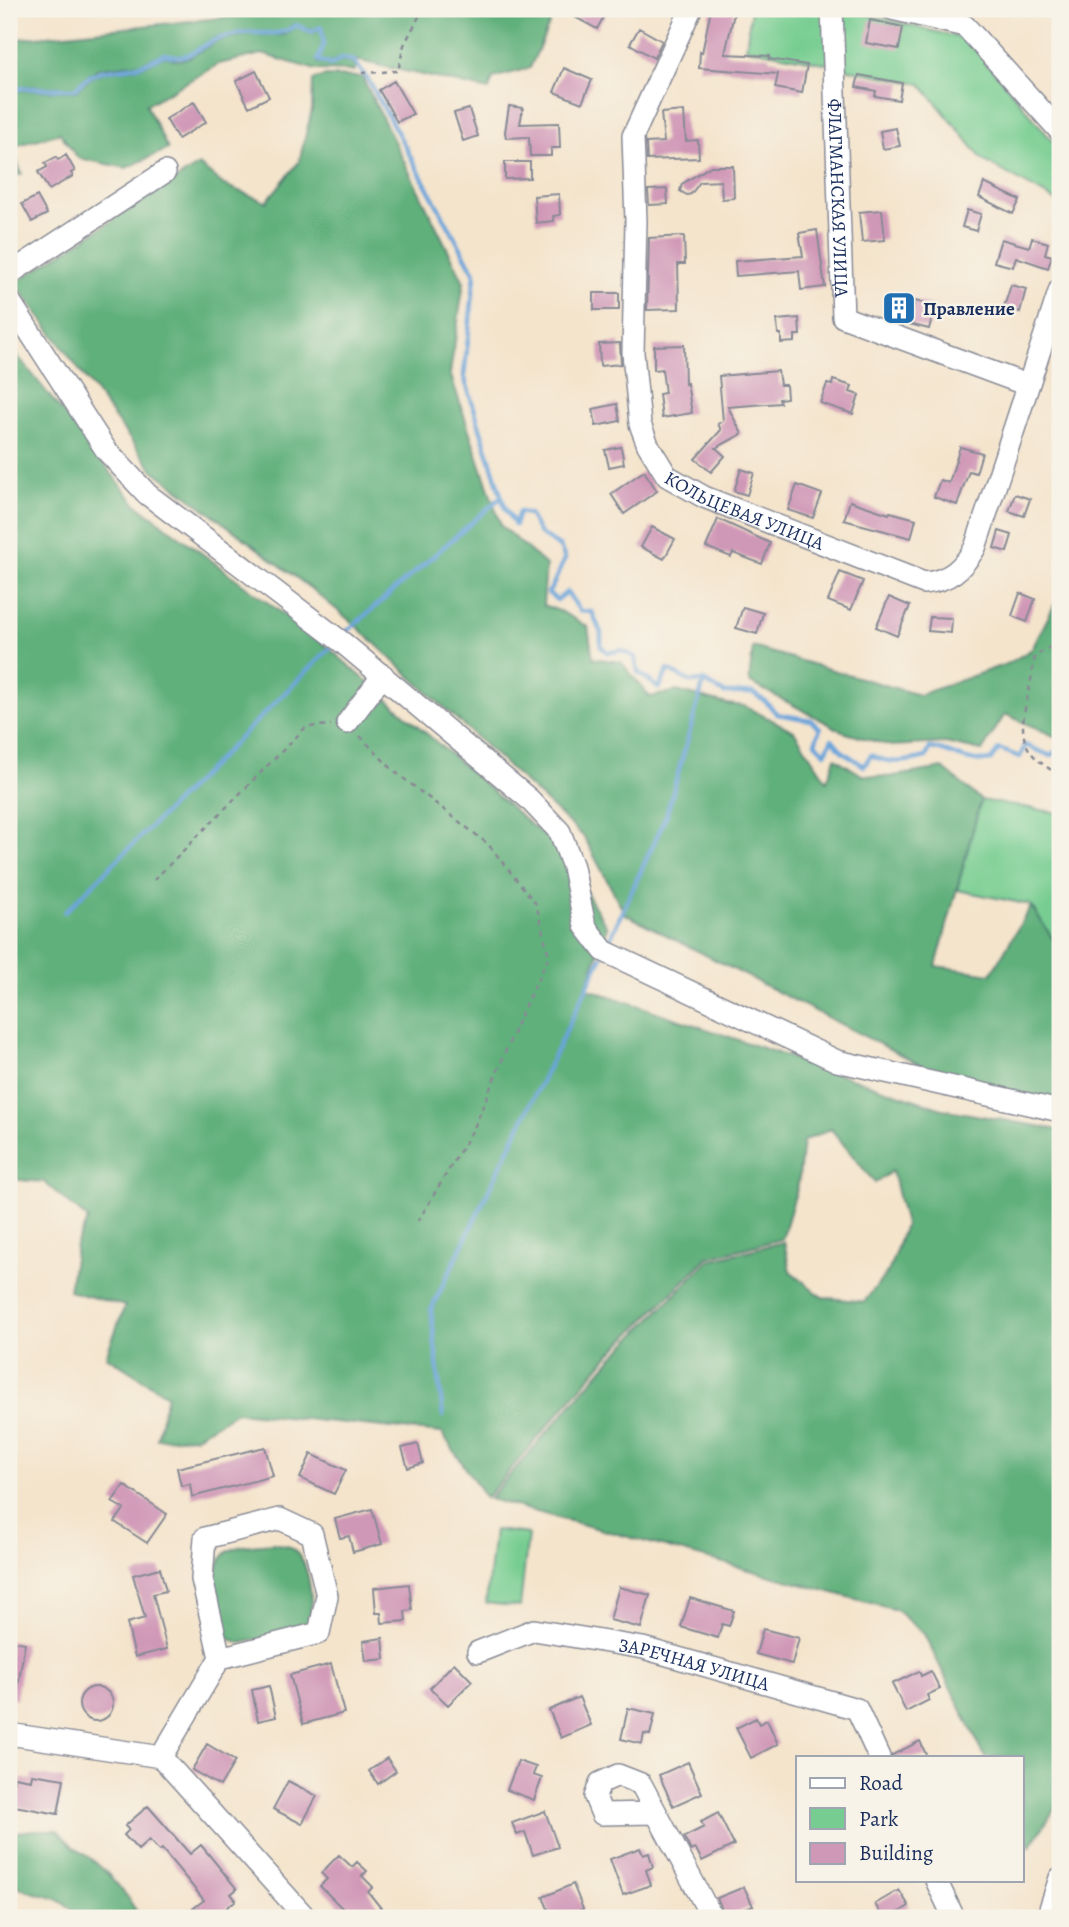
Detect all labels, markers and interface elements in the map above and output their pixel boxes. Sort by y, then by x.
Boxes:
street label: ФЛАГМАНСКАЯ УЛИЦА [821,98,854,299]
building icon: Правление [880,289,918,327]
place label: Правление [923,296,1015,322]
street label: КОЛЬЦЕВАЯ УЛИЦА [660,465,829,557]
street label: ЗАРЕЧНАЯ УЛИЦА [617,1632,773,1698]
legend [796,1756,1024,1882]
text: Road [859,1769,903,1797]
text: Park [859,1805,899,1833]
text: Building [859,1839,934,1867]

